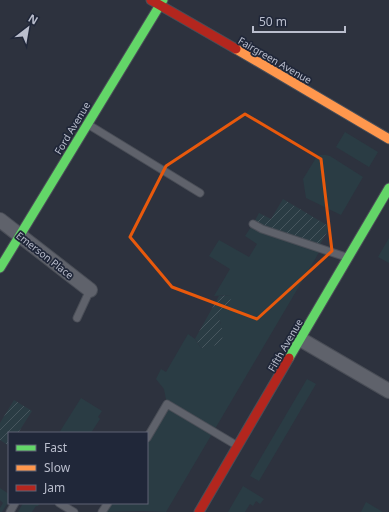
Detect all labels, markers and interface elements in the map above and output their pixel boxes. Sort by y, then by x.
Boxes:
north arrow [8,8,48,48]
scale bar [253,8,345,34]
text: N [26,10,41,28]
text: 50 m [259,13,287,30]
street label: Fairgreen Avenue [236,33,315,87]
street label: Ford Avenue [51,99,93,157]
street label: Emerson Place [14,228,77,282]
street label: Fifth Avenue [264,316,306,374]
legend [8,432,148,504]
text: Fast [44,439,68,456]
text: Slow [44,459,71,476]
text: Jam [43,479,65,496]

